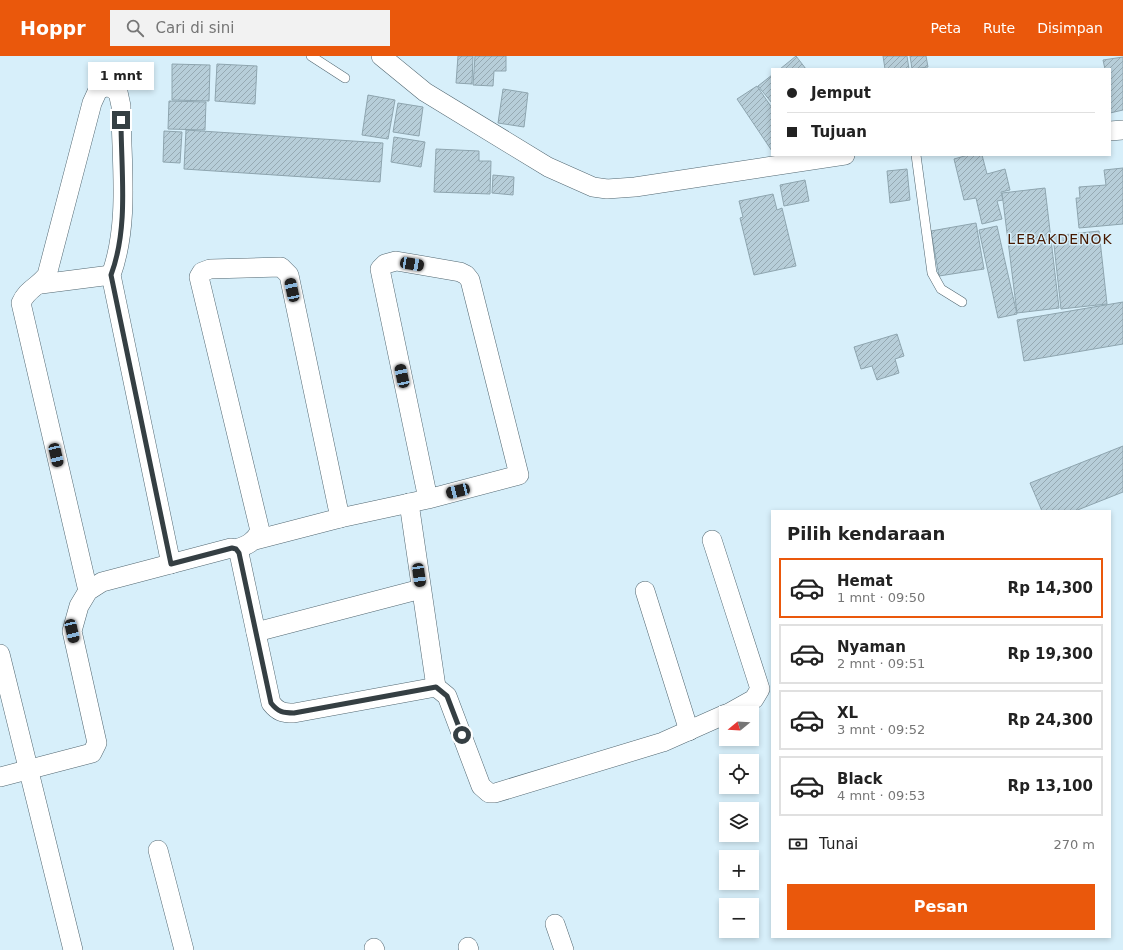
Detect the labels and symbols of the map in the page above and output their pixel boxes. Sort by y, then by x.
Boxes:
callout: 1 mnt [88,62,154,90]
route end [112,111,130,129]
district label: LEBAKDENOK [1007,231,1113,247]
car [399,256,425,272]
car [284,277,300,303]
car [394,363,410,389]
car [47,442,65,468]
car [445,482,471,500]
car [411,562,427,588]
car [63,618,81,644]
north arrow [719,706,759,746]
route start [453,726,471,744]

